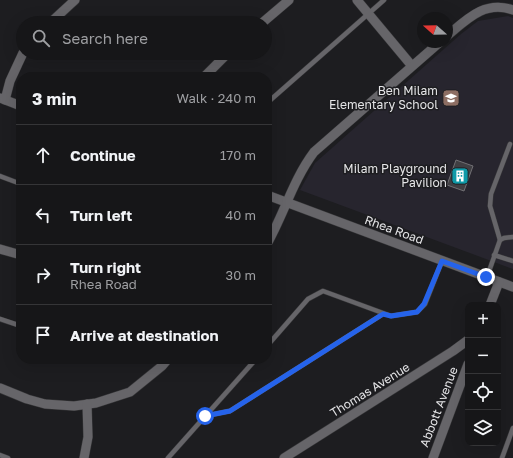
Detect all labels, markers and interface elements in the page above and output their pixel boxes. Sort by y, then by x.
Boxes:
north arrow [417,12,453,48]
search box [16,16,272,60]
icon: search [30,27,52,49]
text: Search here [62,29,148,47]
place label: Ben Milam Elementary School [329,83,438,112]
text: 3 min [32,88,76,109]
school or university icon: Ben Milam Elementary School [441,88,461,108]
text: Walk · 240 m [177,90,256,106]
icon: ahead [32,144,54,166]
text: Continue [70,146,136,164]
text: 170 m [220,147,256,163]
place label: Milam Playground Pavilion [343,161,447,190]
building icon: Milam Playground Pavilion [450,166,470,186]
icon: left [32,204,54,226]
text: Turn left [70,206,132,224]
text: 40 m [225,207,256,223]
street label: Rhea Road [363,212,426,247]
text: Turn right [70,258,141,276]
icon: right [32,264,54,286]
text: 30 m [226,267,256,283]
route end [477,268,495,286]
text: Rhea Road [70,276,137,292]
map controls [465,302,501,446]
button: + [465,302,501,338]
icon: arrive [32,324,54,346]
text: Arrive at destination [70,326,219,344]
button: − [465,338,501,374]
street label: Thomas Avenue [327,359,412,420]
street label: Abbott Avenue [416,364,461,449]
button: locate [465,374,501,410]
route start [196,407,214,425]
button: layers [465,410,501,446]

